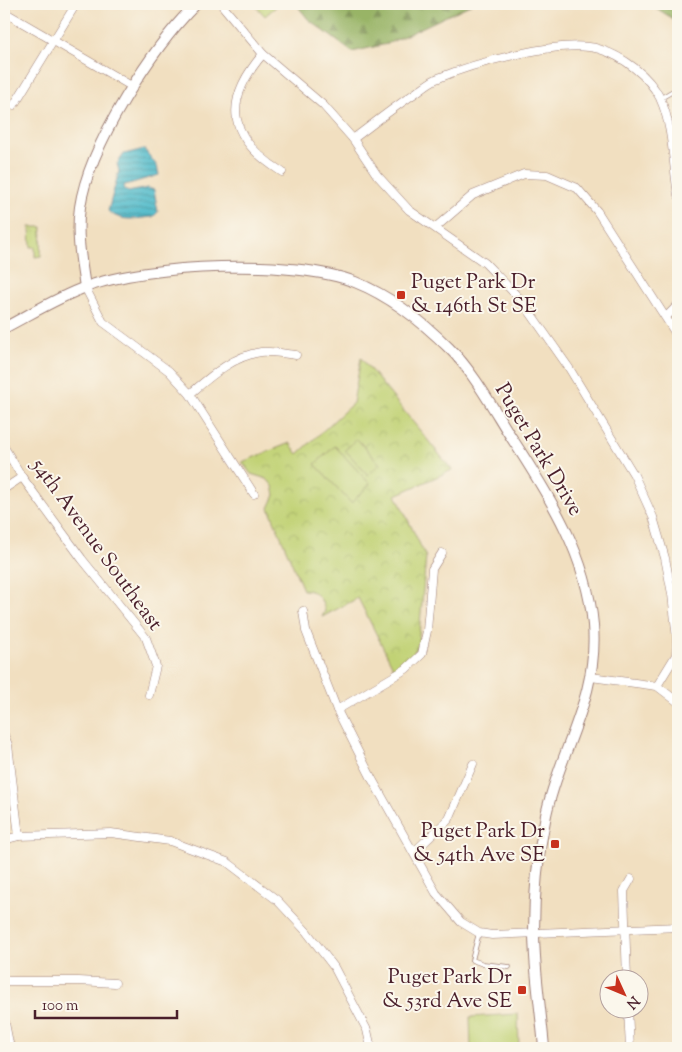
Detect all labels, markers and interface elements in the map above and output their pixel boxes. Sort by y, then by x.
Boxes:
place label: Puget Park Dr & 146th St SE [411,268,537,322]
marker: Puget Park Dr & 146th St SE [395,289,407,301]
street label: Puget Park Drive [486,378,590,522]
street label: 54th Avenue Southeast [23,452,169,637]
place label: Puget Park Dr & 54th Ave SE [413,817,545,871]
marker: Puget Park Dr & 54th Ave SE [549,838,561,850]
place label: Puget Park Dr & 53rd Ave SE [382,963,512,1017]
north arrow [600,970,650,1020]
marker: Puget Park Dr & 53rd Ave SE [516,984,528,996]
scale bar [35,987,178,1019]
text: N [621,991,643,1013]
text: 100 m [42,996,79,1017]

